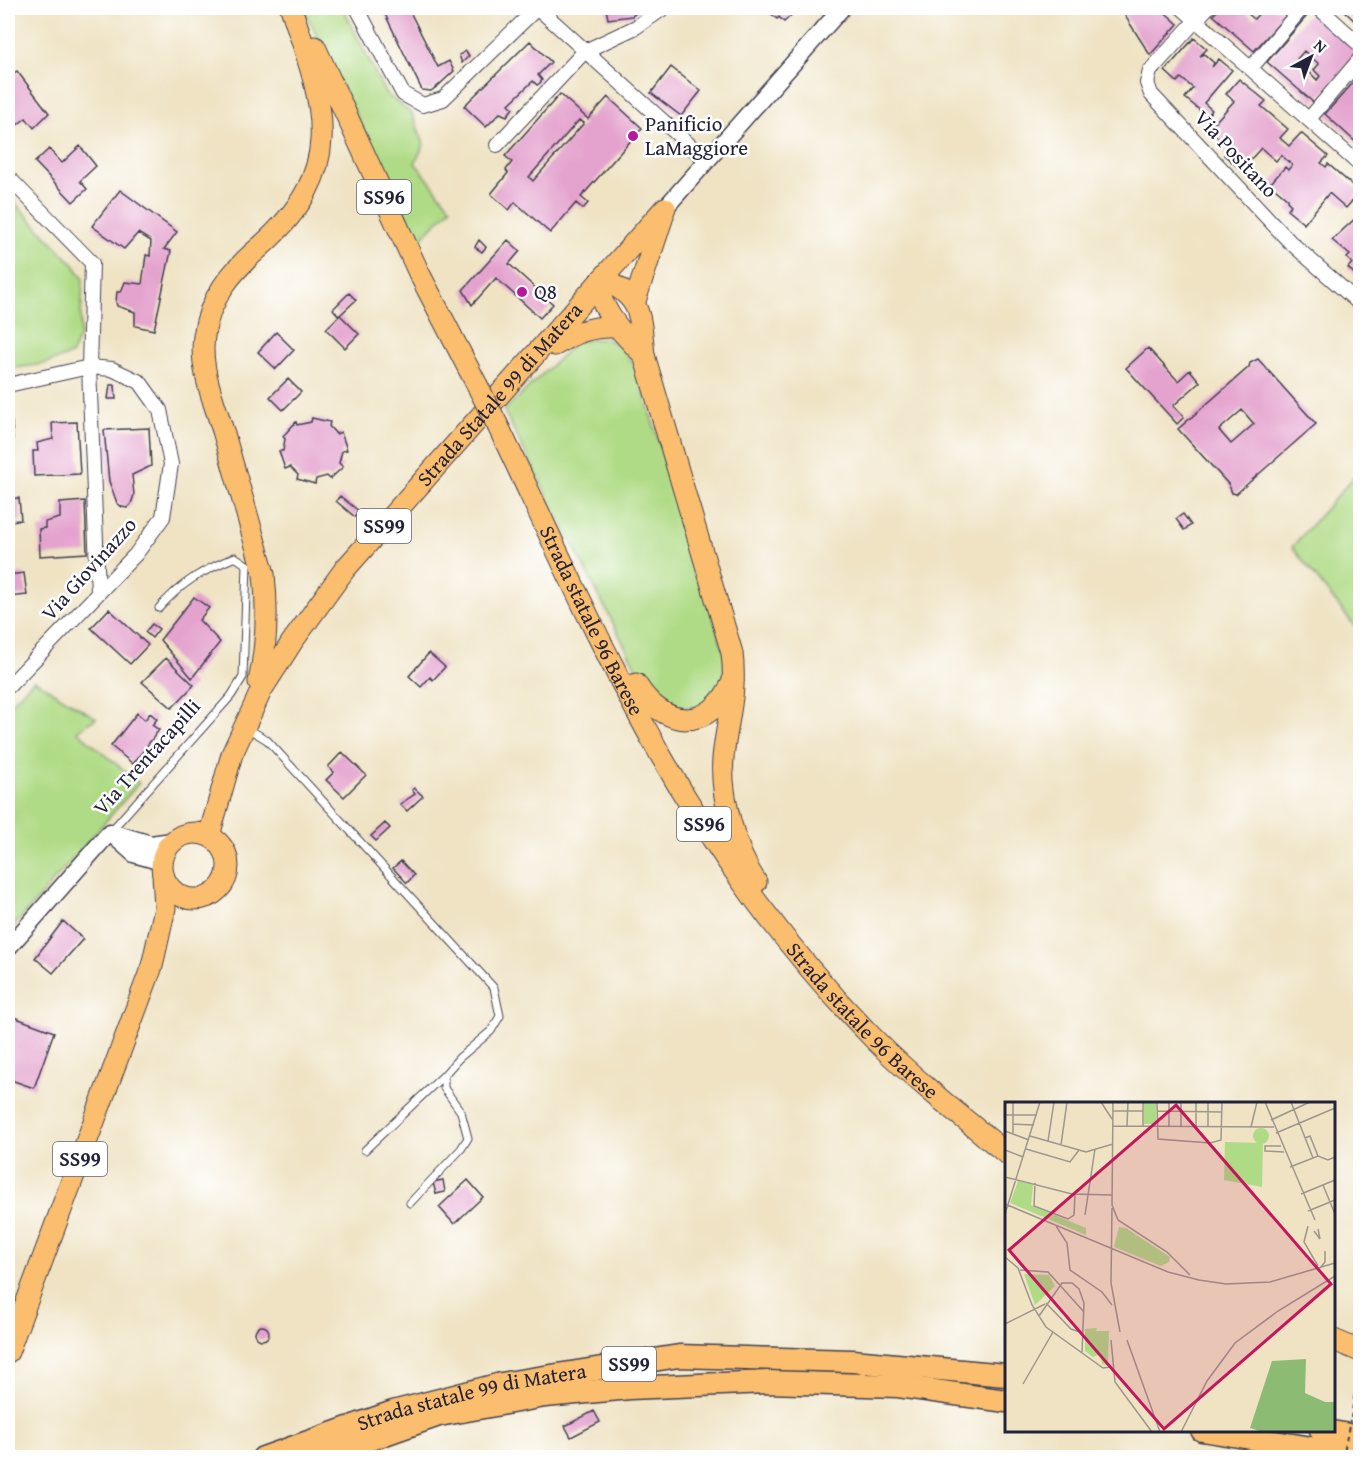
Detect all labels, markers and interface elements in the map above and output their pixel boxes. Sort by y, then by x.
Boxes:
north arrow [1281,27,1341,87]
text: N [1309,33,1333,58]
street label: Via Positano [1187,103,1285,205]
place label: Panificio LaMaggiore [645,108,748,163]
marker: Panificio LaMaggiore [626,129,640,143]
road number: SS96 [357,180,411,214]
place label: Q8 [534,276,557,307]
marker: Q8 [515,285,529,299]
street label: Strada Statale 99 di Matera [409,295,590,493]
road number: SS99 [357,509,411,543]
street label: Via Giovinazzo [34,510,144,627]
street label: Strada statale 96 Barese [532,520,652,721]
street label: Via Trentacapilli [86,691,208,822]
road number: SS96 [677,807,731,841]
street label: Strada statale 96 Barese [779,935,946,1106]
inset map [1005,1102,1335,1432]
road number: SS99 [53,1142,107,1176]
road number: SS99 [602,1347,656,1381]
street label: Strada statale 99 di Matera [353,1355,588,1439]

